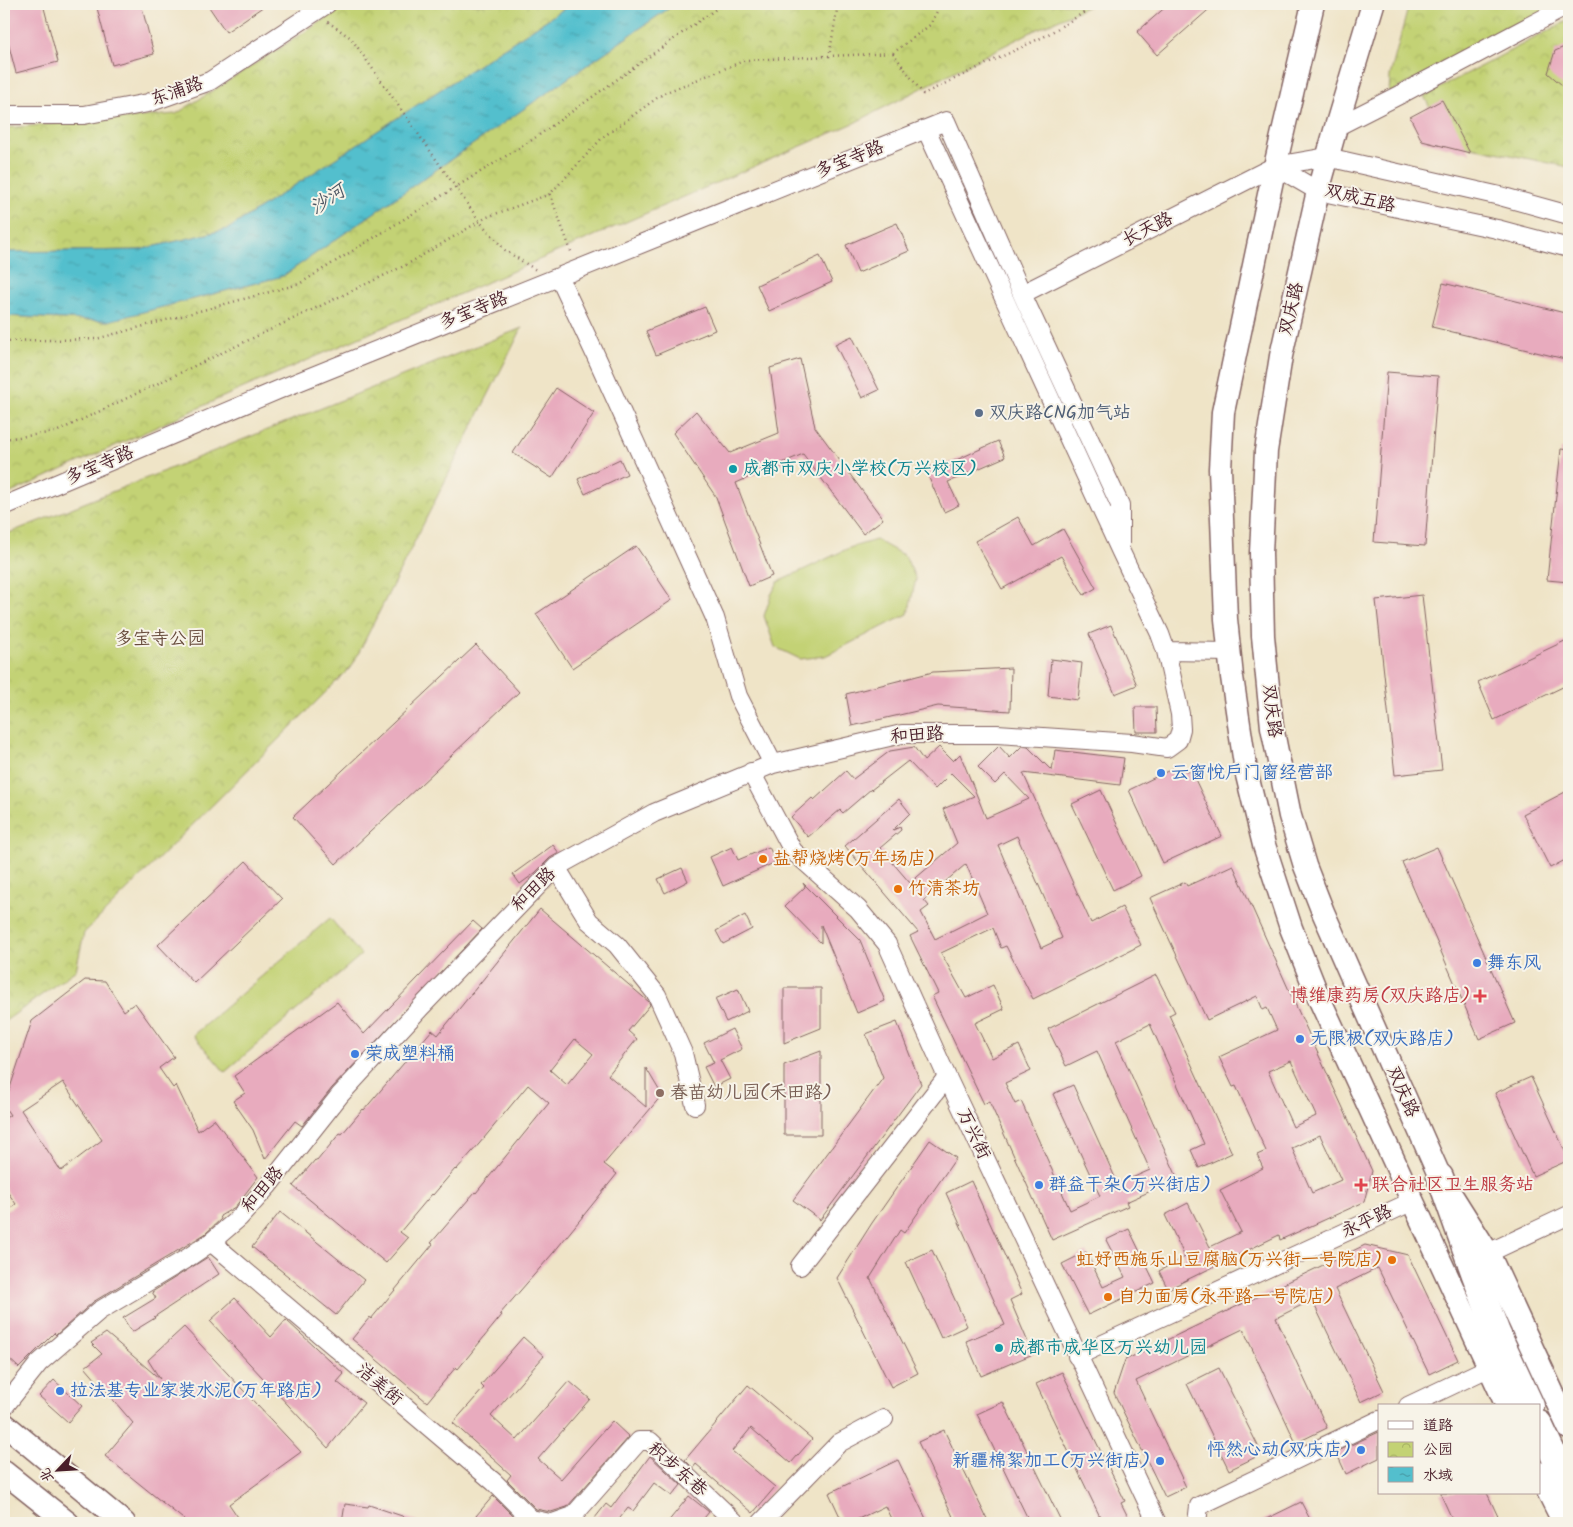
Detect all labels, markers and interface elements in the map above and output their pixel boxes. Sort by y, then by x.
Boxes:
street label: 东浦路 [147,69,207,115]
street label: 多宝寺路 [811,133,889,187]
water label: 沙河 [304,175,355,223]
street label: 双成五路 [1322,177,1398,221]
street label: 长天路 [1117,205,1179,255]
street label: 双庆路 [1272,279,1312,339]
street label: 多宝寺路 [435,284,513,338]
place label: 双庆路CNG加气站 [989,399,1131,428]
marker: 双庆路CNG加气站 [973,407,985,419]
street label: 多宝寺路 [61,439,139,493]
place label: 成都市双庆小学校(万兴校区) [743,455,977,484]
marker: 成都市双庆小学校(万兴校区) [727,463,739,475]
park label: 多宝寺公园 [115,625,205,654]
street label: 双庆路 [1253,682,1289,740]
street label: 和田路 [889,720,945,752]
place label: 云窗悦户门窗经营部 [1171,759,1333,788]
marker: 云窗悦户门窗经营部 [1155,767,1167,779]
place label: 盐帮烧烤(万年场店) [773,845,935,874]
marker: 盐帮烧烤(万年场店) [757,853,769,865]
street label: 和田路 [505,861,563,919]
place label: 竹清茶坊 [908,875,980,904]
marker: 竹清茶坊 [892,883,904,895]
place label: 舞东风 [1487,949,1541,978]
marker: 舞东风 [1471,957,1483,969]
place label: 博维康药房(双庆路店) [1290,982,1470,1011]
marker: 博维康药房(双庆路店) [1474,990,1486,1002]
place label: 无限极(双庆路店) [1310,1025,1454,1054]
marker: 无限极(双庆路店) [1294,1033,1306,1045]
place label: 荣成塑料桶 [365,1040,455,1069]
marker: 荣成塑料桶 [349,1048,361,1060]
street label: 双庆路 [1378,1061,1426,1123]
place label: 春苗幼儿园(禾田路) [670,1079,832,1108]
marker: 春苗幼儿园(禾田路) [654,1087,666,1099]
street label: 万兴街 [948,1103,998,1165]
street label: 和田路 [235,1160,291,1220]
place label: 群益干杂(万兴街店) [1049,1171,1211,1200]
place label: 联合社区卫生服务站 [1372,1171,1534,1200]
marker: 联合社区卫生服务站 [1354,1178,1368,1192]
marker: 群益干杂(万兴街店) [1033,1179,1045,1191]
street label: 永平路 [1336,1197,1398,1247]
place label: 虹妤西施乐山豆腐脑(万兴街一号院店) [1076,1246,1382,1275]
marker: 虹妤西施乐山豆腐脑(万兴街一号院店) [1386,1254,1398,1266]
place label: 自力面房(永平路一号院店) [1118,1283,1334,1312]
marker: 自力面房(永平路一号院店) [1102,1291,1114,1303]
place label: 成都市成华区万兴幼儿园 [1009,1334,1207,1363]
marker: 成都市成华区万兴幼儿园 [993,1342,1005,1354]
street label: 洁美街 [349,1357,409,1413]
place label: 拉法基专业家装水泥(万年路店) [70,1377,322,1406]
marker: 拉法基专业家装水泥(万年路店) [54,1385,66,1397]
legend [1378,1404,1540,1494]
text: 道路 [1423,1414,1453,1438]
street label: 积步东巷 [640,1435,714,1505]
place label: 怦然心动(双庆店) [1207,1436,1351,1465]
text: 公园 [1423,1438,1453,1462]
north arrow [32,1444,82,1494]
marker: 怦然心动(双庆店) [1355,1444,1367,1456]
place label: 新疆棉絮加工(万兴街店) [952,1447,1150,1476]
marker: 新疆棉絮加工(万兴街店) [1154,1455,1166,1467]
text: 北 [34,1464,60,1486]
text: 水域 [1423,1464,1453,1488]

